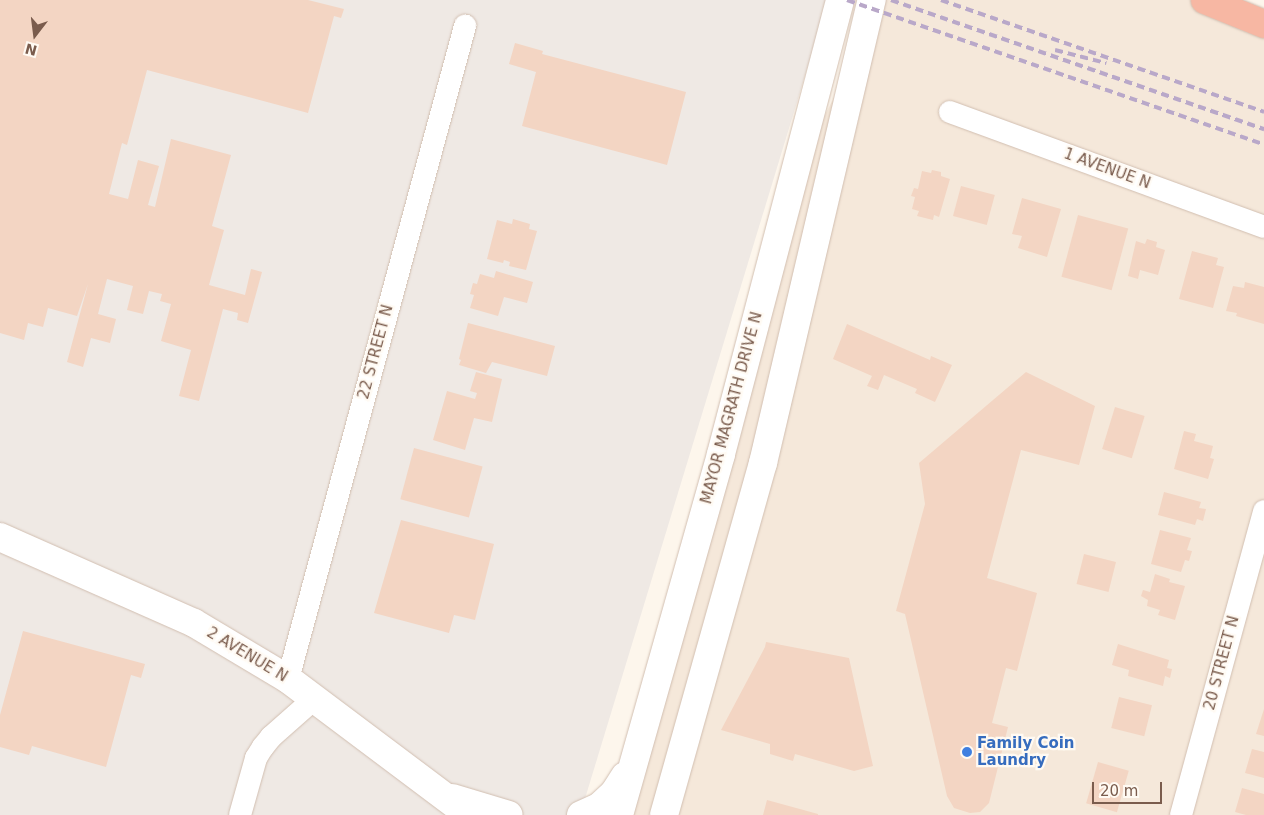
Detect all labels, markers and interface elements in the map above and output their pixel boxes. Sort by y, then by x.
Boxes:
north arrow [10,10,60,60]
text: N [23,40,39,59]
street label: 1 AVENUE N [1061,145,1153,193]
street label: 22 STREET N [355,303,397,401]
street label: MAYOR MAGRATH DRIVE N [698,310,766,506]
street label: 20 STREET N [1201,614,1243,712]
street label: 2 AVENUE N [203,624,291,686]
place label: Family Coin Laundry [977,734,1075,769]
marker: Family Coin Laundry [961,746,973,758]
scale bar [1094,772,1164,804]
text: 20 m [1100,782,1138,800]

